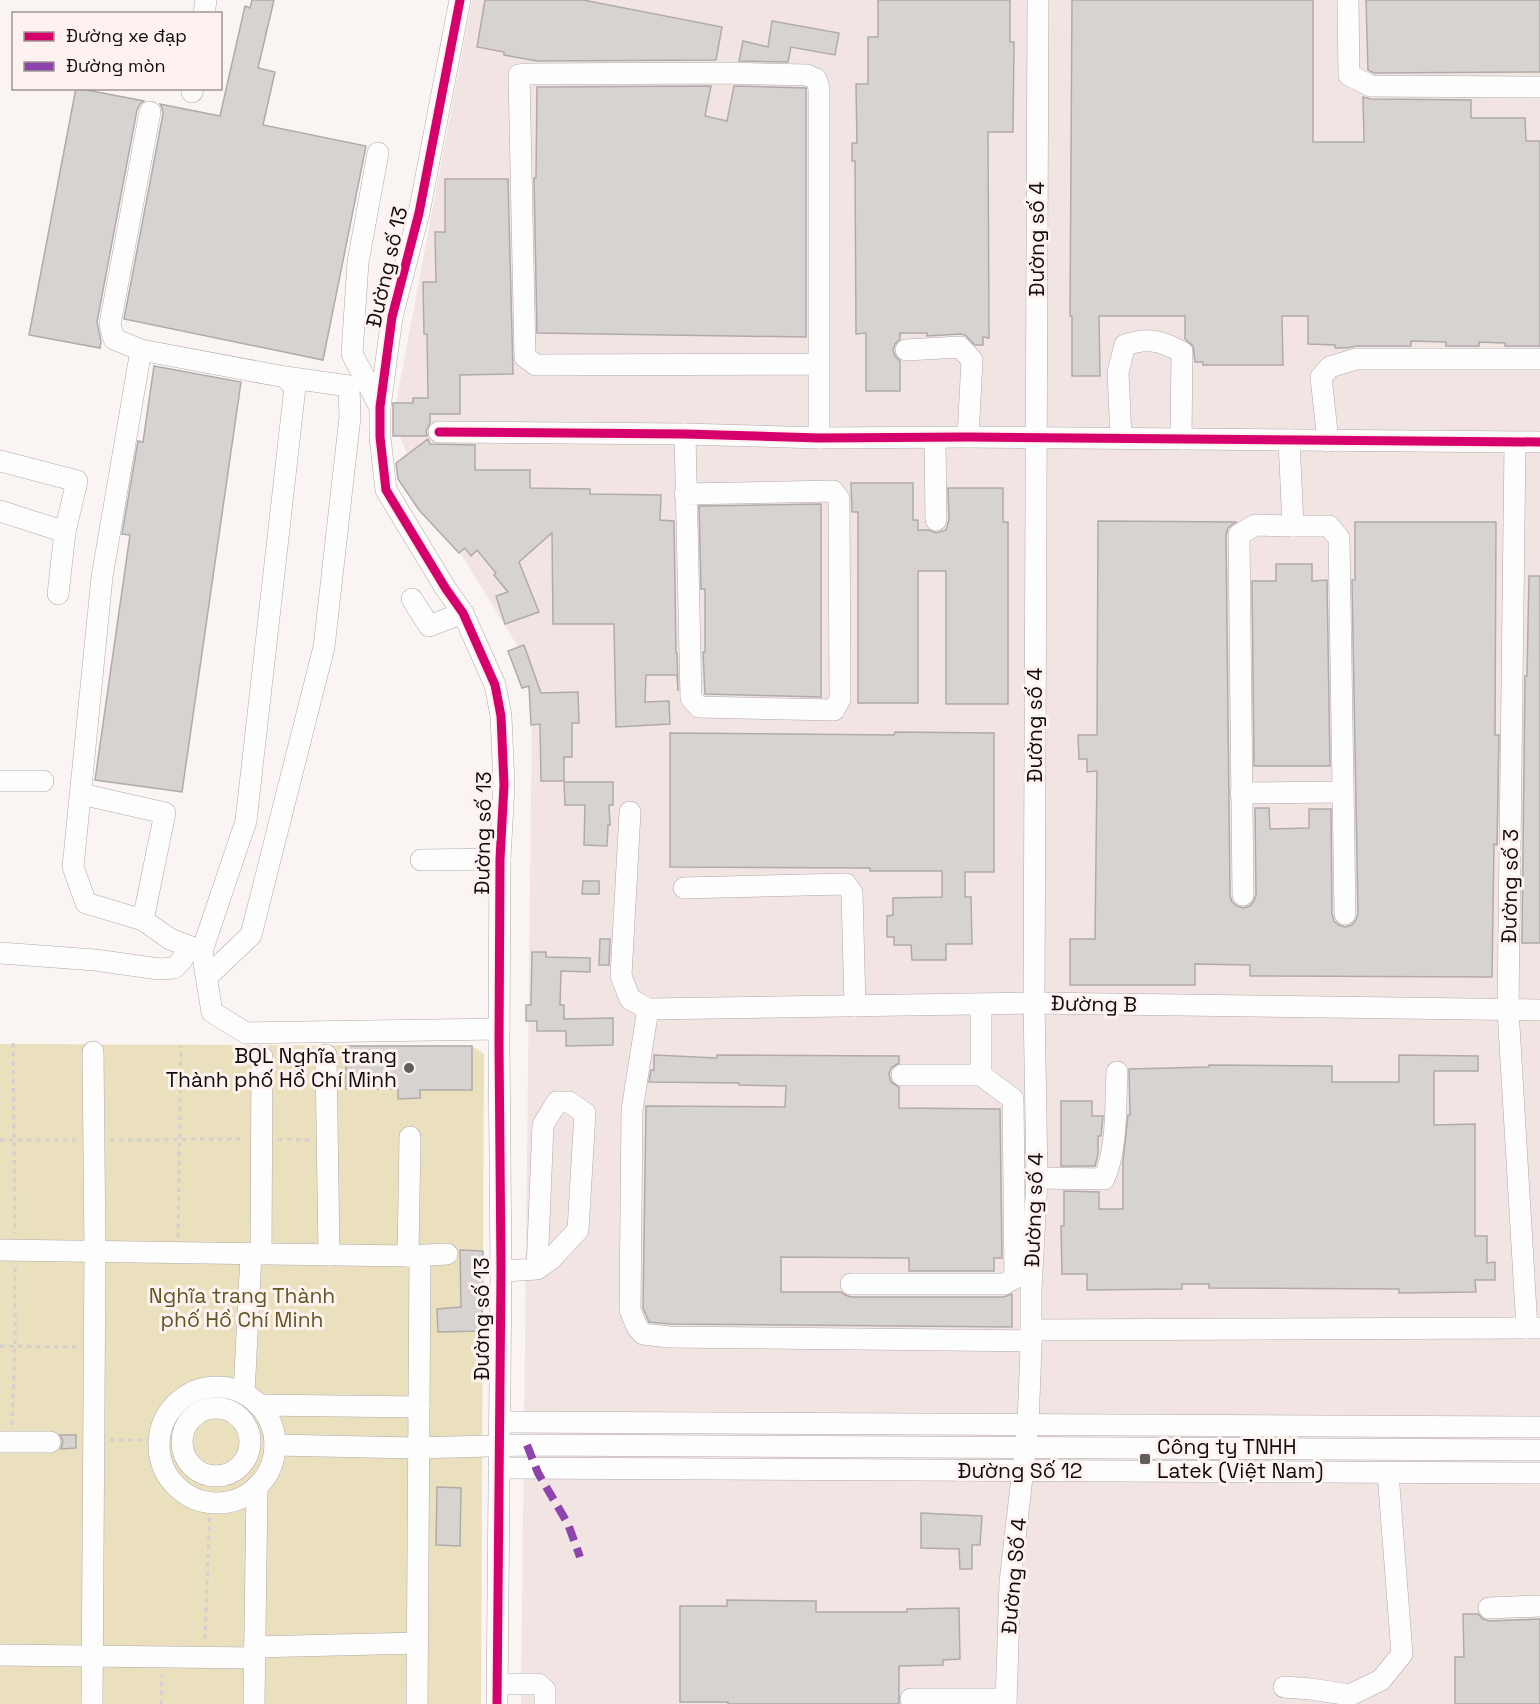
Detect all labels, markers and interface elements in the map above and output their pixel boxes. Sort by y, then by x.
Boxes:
legend [12,12,222,90]
text: Đường xe đạp [66,24,187,47]
text: Đường mòn [66,54,166,77]
street label: Đường số 4 [1023,182,1050,296]
street label: Đường số 13 [360,204,414,330]
street label: Đường số 4 [1021,668,1048,782]
street label: Đường số 13 [468,771,497,895]
street label: Đường số 3 [1495,829,1524,943]
street label: Đường B [1051,989,1137,1018]
place label: BQL Nghĩa trang Thành phố Hồ Chí Minh [166,1042,397,1093]
marker: BQL Nghĩa trang Thành phố Hồ Chí Minh [402,1061,416,1075]
street label: Đường số 4 [1018,1152,1049,1268]
street label: Đường số 13 [468,1257,495,1381]
park label: Nghĩa trang Thành phố Hồ Chí Minh [149,1282,335,1333]
place label: Công ty TNHH Latek (Việt Nam) [1157,1433,1323,1484]
marker: Công ty TNHH Latek (Việt Nam) [1138,1452,1152,1466]
street label: Đường Số 12 [958,1457,1082,1484]
street label: Đường Số 4 [995,1517,1032,1635]

